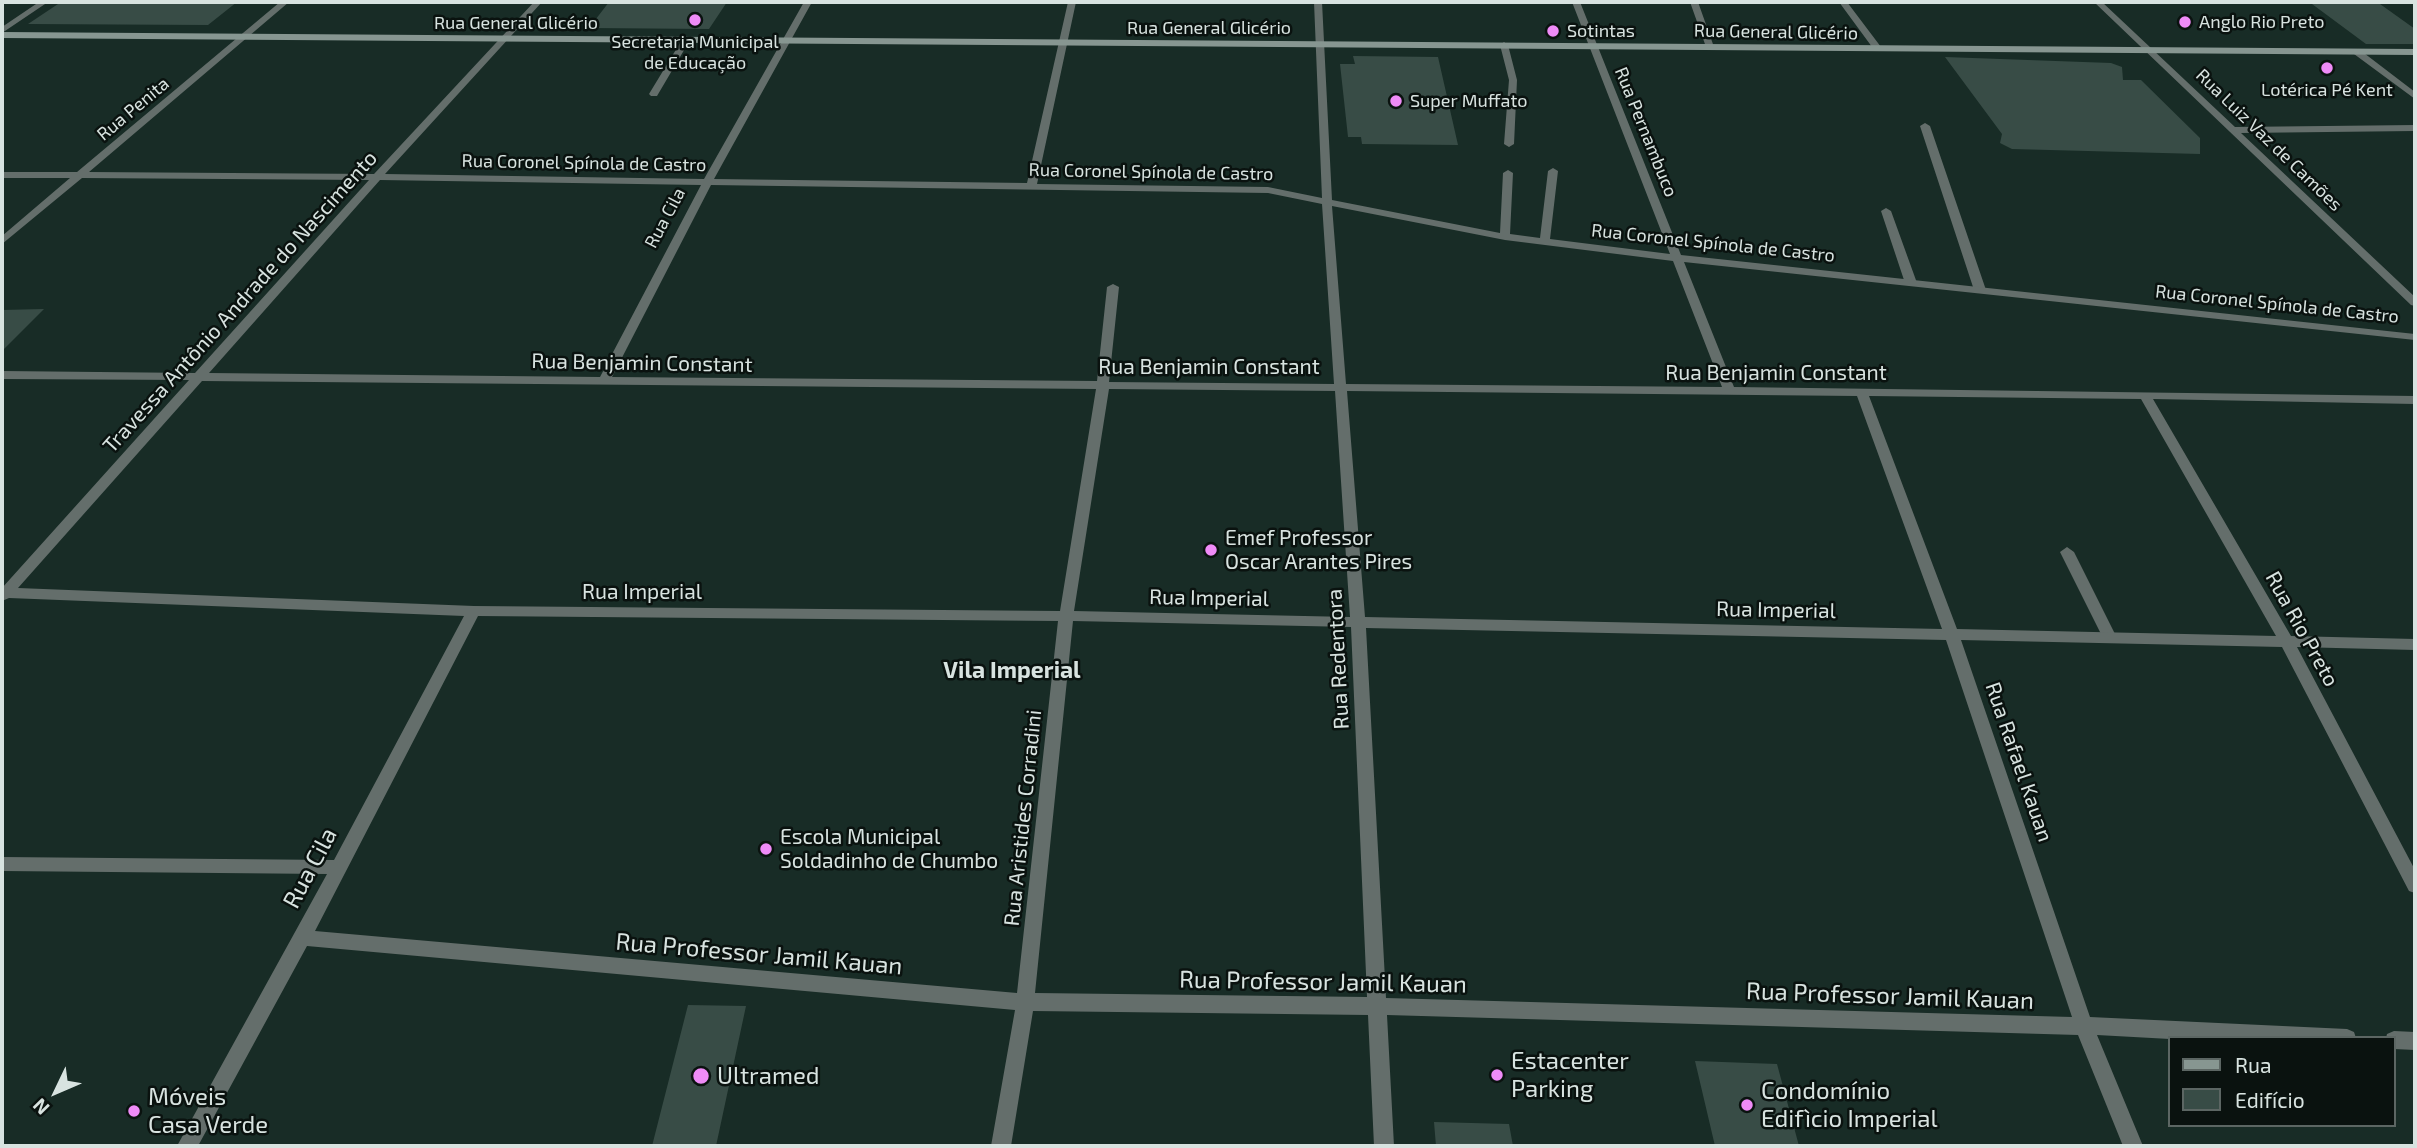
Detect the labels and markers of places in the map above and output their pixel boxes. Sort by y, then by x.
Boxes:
place label: Anglo Rio Preto [2199,11,2324,33]
marker: Secretaria Municipal de Educação [687,12,703,28]
marker: Anglo Rio Preto [2177,14,2193,30]
place label: Sotintas [1567,20,1635,42]
marker: Sotintas [1545,23,1561,39]
place label: Secretaria Municipal de Educação [611,31,779,74]
marker: Lotérica Pé Kent [2319,60,2335,76]
place label: Lotérica Pé Kent [2261,79,2393,101]
place label: Super Muffato [1410,90,1528,112]
marker: Super Muffato [1388,93,1404,109]
place label: Emef Professor Oscar Arantes Pires [1225,525,1412,575]
marker: Emef Professor Oscar Arantes Pires [1203,542,1219,558]
place label: Escola Municipal Soldadinho de Chumbo [780,824,998,874]
marker: Escola Municipal Soldadinho de Chumbo [758,841,774,857]
place label: Estacenter Parking [1511,1047,1629,1103]
place label: Ultramed [717,1062,820,1090]
marker: Ultramed [691,1066,711,1086]
marker: Estacenter Parking [1489,1067,1505,1083]
place label: Condomínio Edifìcio Imperial [1761,1077,1938,1133]
place label: Móveis Casa Verde [148,1083,268,1139]
marker: Condomínio Edifìcio Imperial [1739,1097,1755,1113]
marker: Móveis Casa Verde [126,1103,142,1119]

